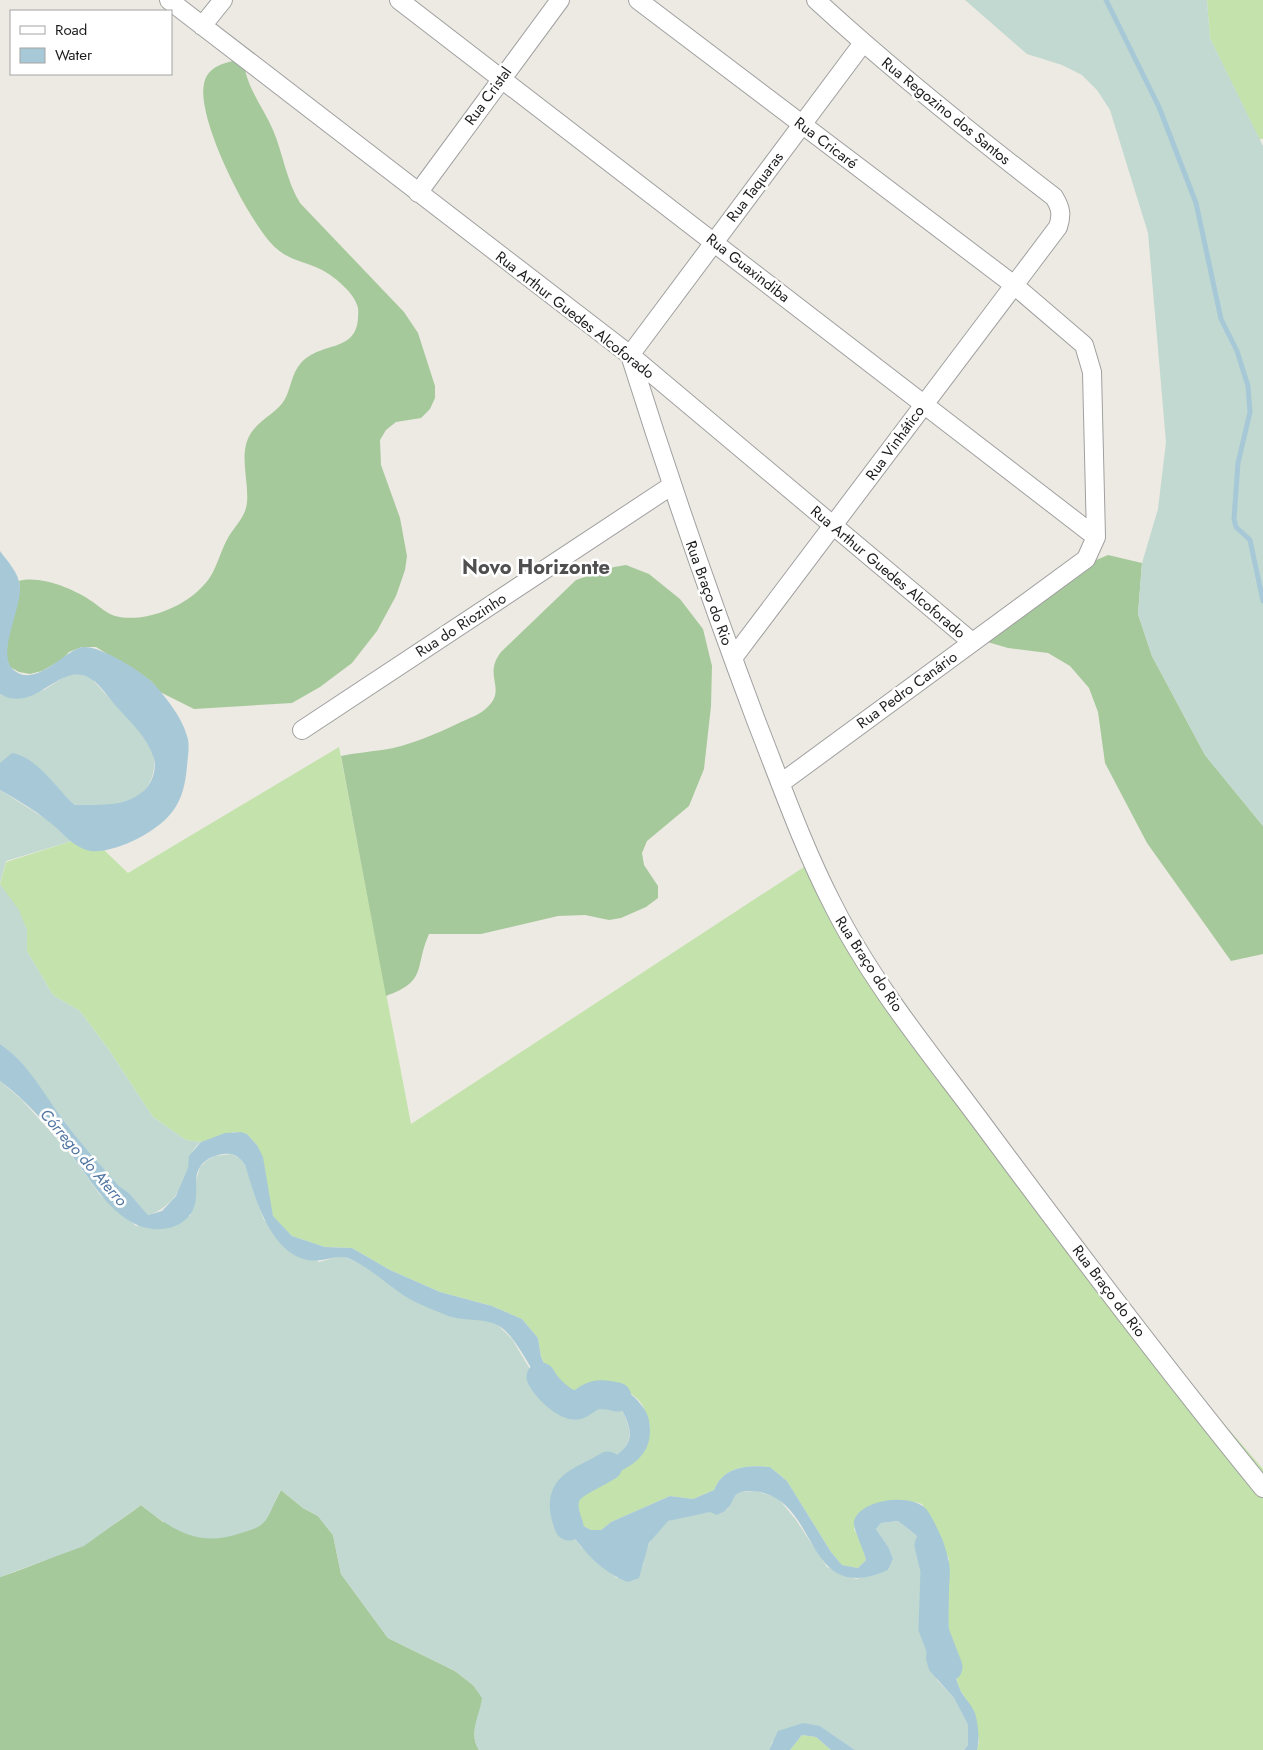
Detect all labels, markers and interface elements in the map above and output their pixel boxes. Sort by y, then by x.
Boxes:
legend [10,10,172,75]
text: Road [55,19,87,41]
text: Water [55,44,93,66]
street label: Rua Regozino dos Santos [877,52,1015,170]
street label: Rua Cristal [459,62,517,130]
street label: Rua Cricaré [790,112,863,174]
street label: Rua Taquaras [721,147,789,227]
street label: Rua Guaxindiba [701,228,795,308]
street label: Rua Arthur Guedes Alcoforado [491,246,659,384]
street label: Rua Vinhático [860,401,930,485]
street label: Rua Arthur Guedes Alcoforado [806,500,970,644]
street label: Rua Braço do Rio [680,537,738,649]
district label: Novo Horizonte [462,553,610,582]
street label: Rua do Riozinho [411,587,511,663]
street label: Rua Pedro Canário [852,646,962,734]
street label: Rua Braço do Rio [830,912,908,1016]
water label: Córrego do Aterro [35,1103,133,1212]
street label: Rua Braço do Rio [1067,1240,1151,1342]

